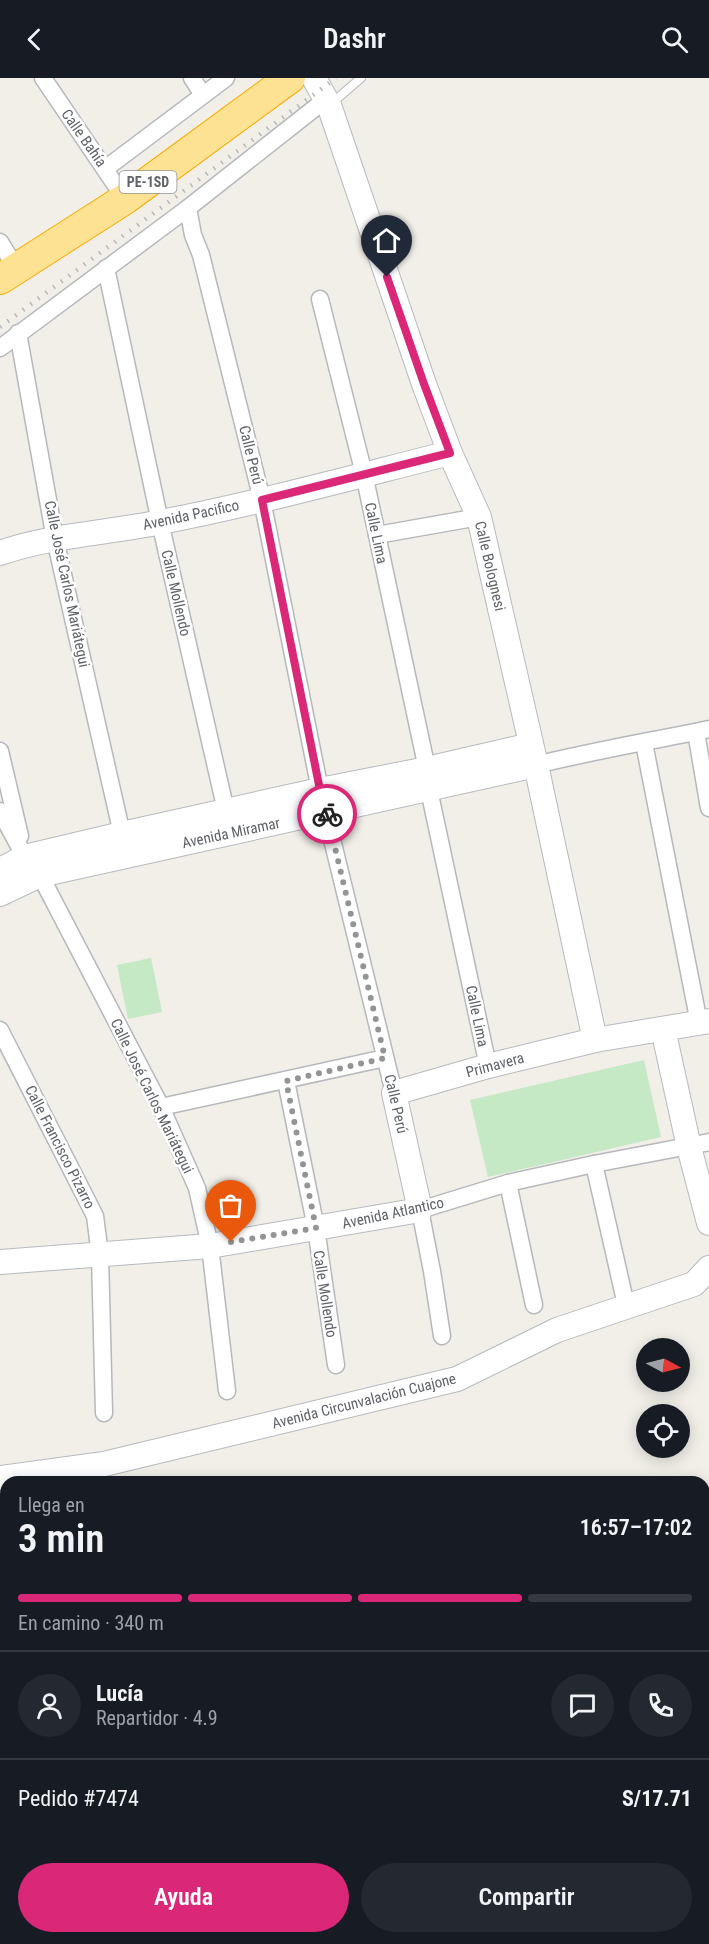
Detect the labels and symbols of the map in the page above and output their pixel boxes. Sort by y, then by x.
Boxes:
street label: Calle Bahía [58,106,110,170]
road number: PE-1SD [120,171,176,193]
pin [361,215,412,277]
street label: Calle Perú [235,424,267,486]
street label: Avenida Pacifico [141,496,241,534]
street label: Calle José Carlos Mariátegui [41,499,93,669]
street label: Calle Lima [361,501,391,565]
street label: Calle Bolognesi [471,519,509,613]
street label: Calle Mollendo [157,548,195,638]
courier [297,784,357,844]
street label: Avenida Miramar [180,814,282,852]
street label: Calle Lima [462,984,492,1048]
street label: Calle José Carlos Mariátegui [107,1016,197,1176]
street label: Primavera [464,1049,526,1081]
street label: Calle Perú [380,1073,412,1135]
street label: Calle Francisco Pizarro [21,1082,99,1212]
pin [205,1180,256,1242]
street label: Avenida Atlantico [340,1193,446,1233]
street label: Calle Mollendo [309,1249,341,1339]
north arrow [636,1338,690,1392]
street label: Avenida Circunvalación Cuajone [270,1369,458,1433]

